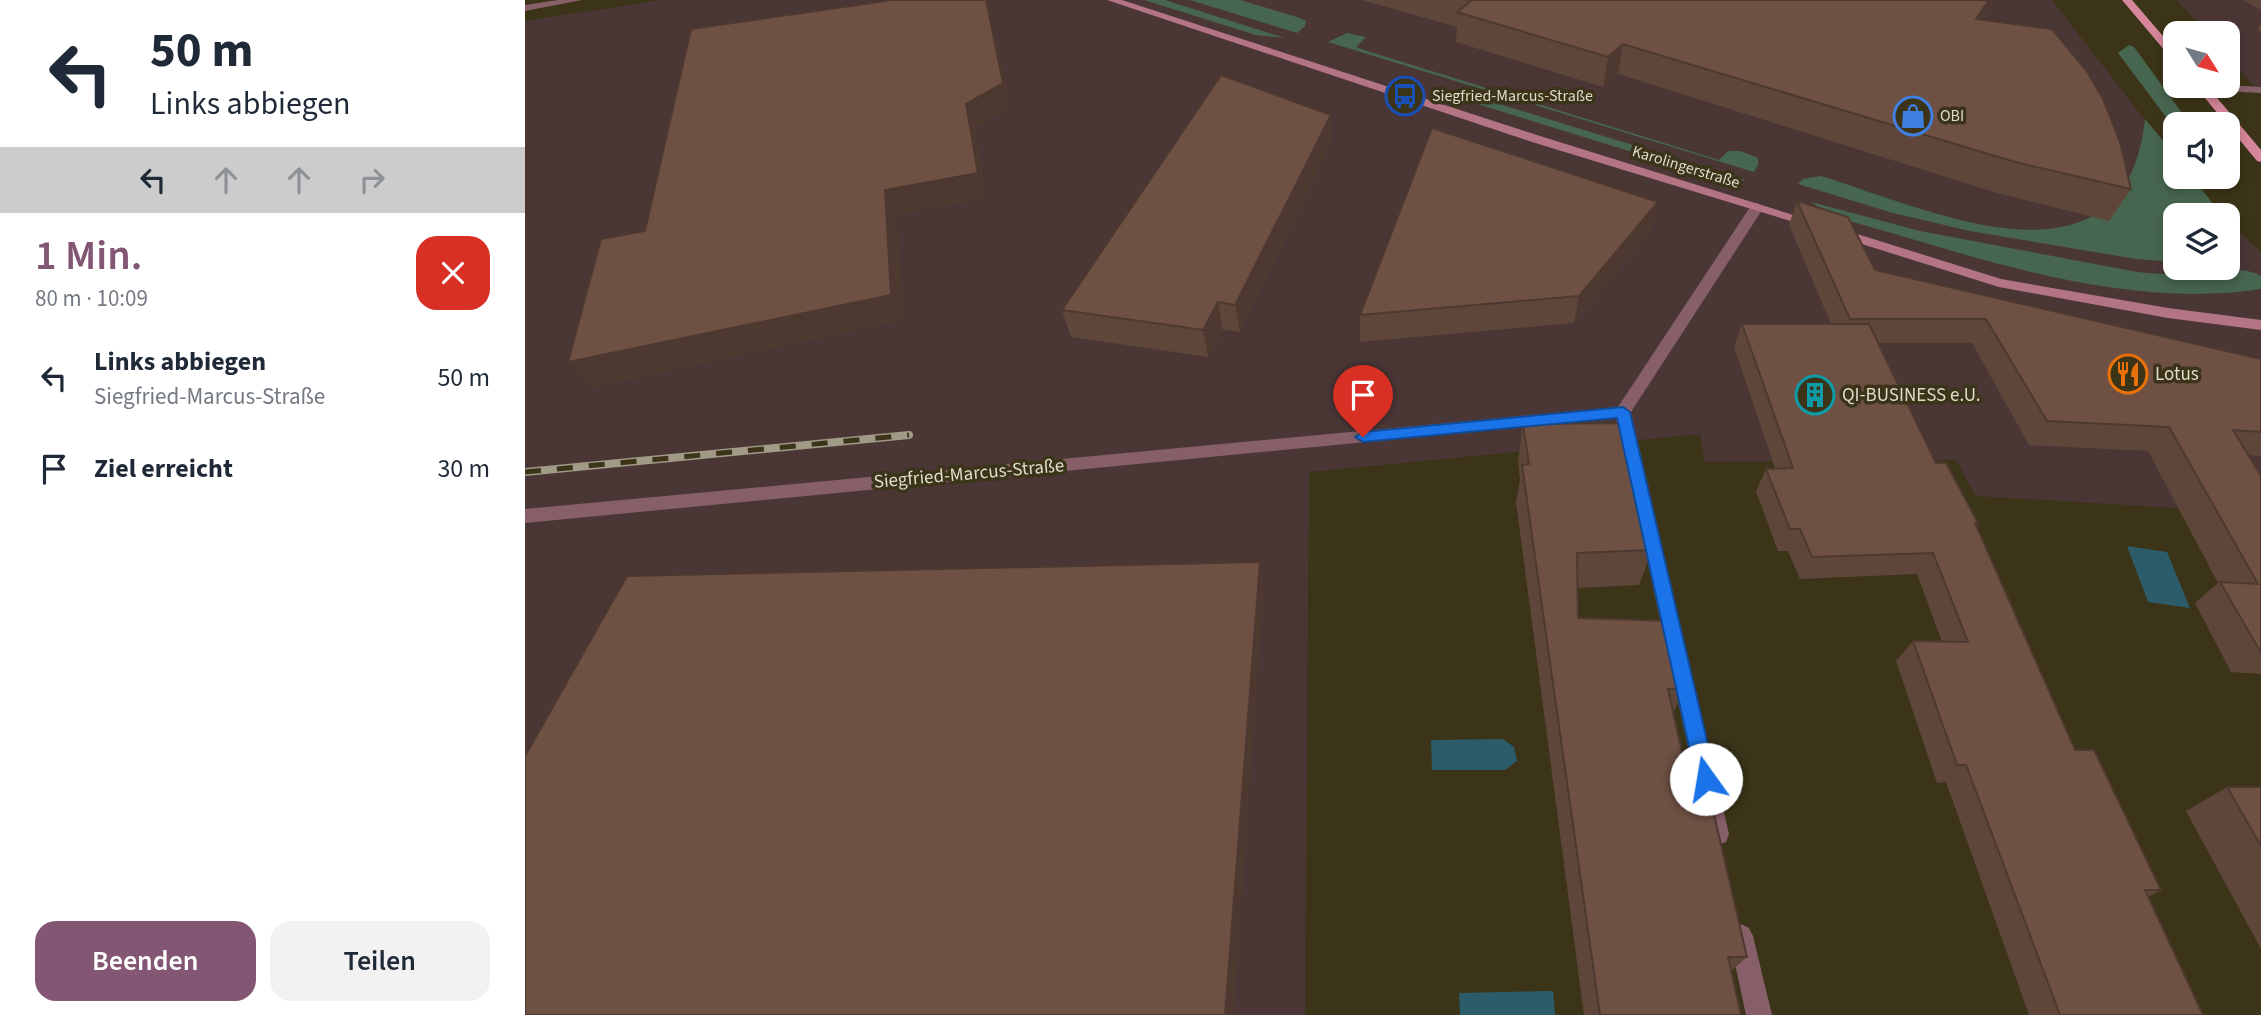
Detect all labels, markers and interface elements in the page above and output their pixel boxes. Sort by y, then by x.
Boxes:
text: 50 m [150,16,254,86]
north arrow [2163,21,2240,98]
map controls [2163,21,2240,280]
icon: left [35,28,126,119]
bus stop icon: Siegfried-Marcus-Straße [1384,75,1426,117]
text: Links abbiegen [150,81,351,127]
place label: Siegfried-Marcus-Straße [1432,85,1593,107]
shop icon: OBI [1892,95,1934,137]
place label: OBI [1940,105,1964,127]
button: sound [2163,112,2240,189]
street label: Karolingerstraße [1629,140,1743,194]
icon: left [134,161,172,199]
icon: ahead [207,161,245,199]
icon: ahead [280,161,318,199]
icon: right [353,161,391,199]
button: layers [2163,203,2240,280]
text: 1 Min. [35,226,142,286]
button: close [416,236,490,310]
text: 80 m · 10:09 [35,282,148,315]
text: Links abbiegen [94,343,266,380]
restaurant icon: Lotus [2107,353,2149,395]
icon: left [35,359,73,397]
text: 50 m [437,359,490,396]
place label: Lotus [2155,361,2199,388]
pin [1333,365,1393,437]
building icon: QI-BUSINESS e.U. [1794,374,1836,416]
icon: arrive [1344,376,1382,414]
text: Siegfried-Marcus-Straße [94,380,325,413]
place label: QI-BUSINESS e.U. [1842,382,1981,409]
icon: arrive [35,450,73,488]
text: Ziel erreicht [94,450,233,487]
text: 30 m [437,450,490,487]
street label: Siegfried-Marcus-Straße [873,452,1065,496]
position arrow [1669,742,1743,816]
button: Beenden [35,921,256,1001]
button: Teilen [270,921,490,1001]

